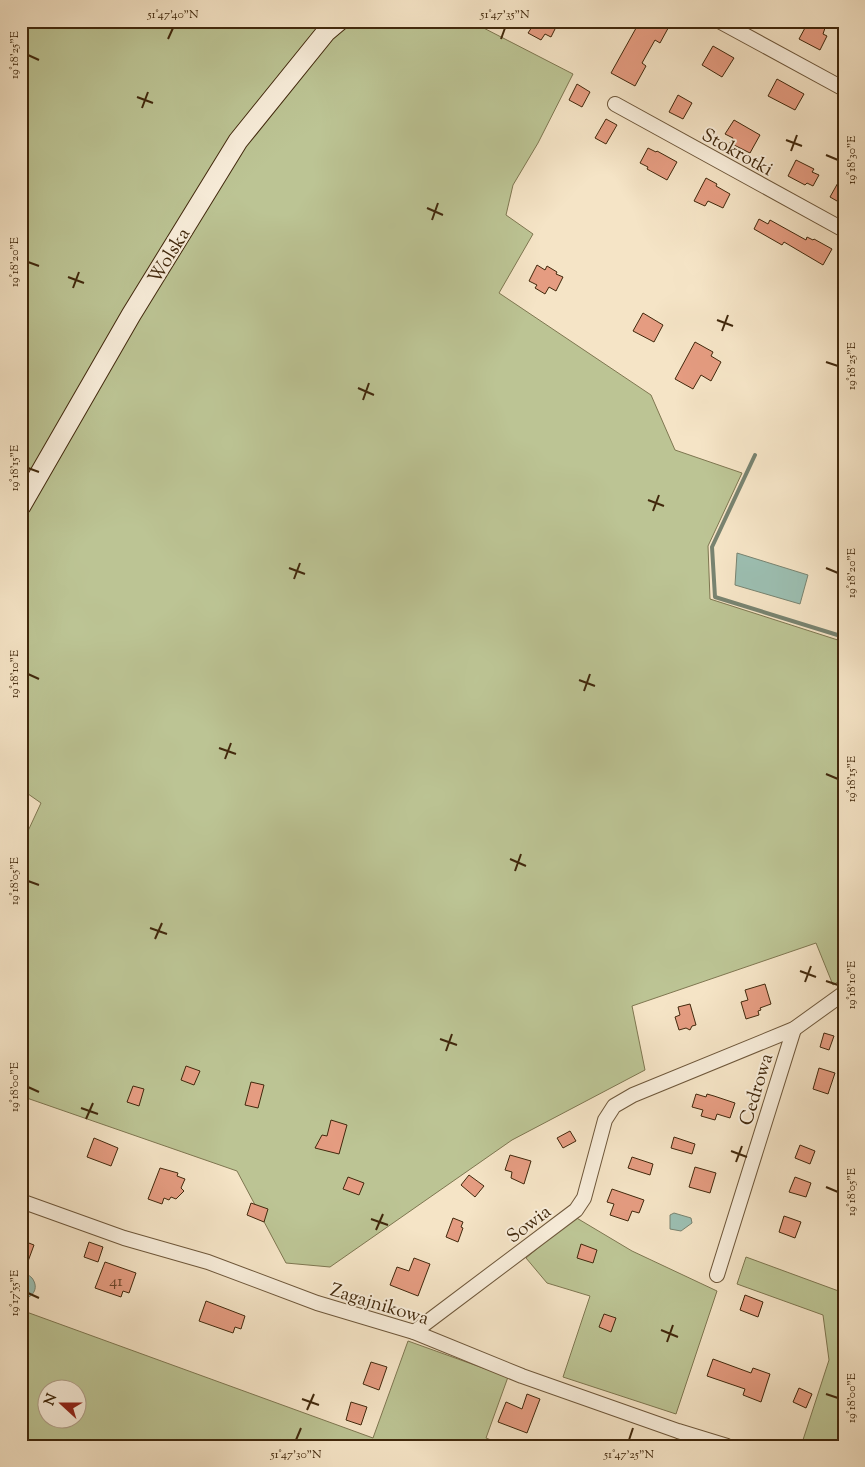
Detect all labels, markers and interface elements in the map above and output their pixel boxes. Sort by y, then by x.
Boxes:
text: 51°47'40"N [146,6,199,24]
text: 51°47'35"N [479,6,530,24]
text: 19°18'25"E [6,30,24,79]
street label: Stokrotki [696,123,777,184]
text: 19°18'30"E [843,135,861,185]
street label: Wolska [142,223,198,290]
text: 19°18'20"E [6,236,24,287]
text: 19°18'25"E [843,341,861,390]
text: 19°18'15"E [6,444,24,491]
text: 19°18'20"E [843,547,861,598]
text: 19°18'10"E [6,649,24,698]
text: 19°18'15"E [843,755,861,802]
text: 19°18'05"E [6,856,24,905]
text: 19°18'10"E [843,960,861,1009]
street label: Cedrowa [734,1050,781,1129]
text: 19°18'00"E [6,1061,24,1112]
text: 19°18'05"E [843,1167,861,1216]
street label: Sowia [502,1199,558,1251]
text: 19°17'55"E [6,1269,24,1316]
house number: 41 [109,1271,123,1294]
street label: Zagajnikowa [327,1278,432,1333]
text: 19°18'00"E [843,1372,861,1423]
north arrow [38,1380,88,1430]
text: N [40,1391,63,1409]
text: 51°47'30"N [269,1446,322,1464]
text: 51°47'25"N [603,1446,654,1464]

